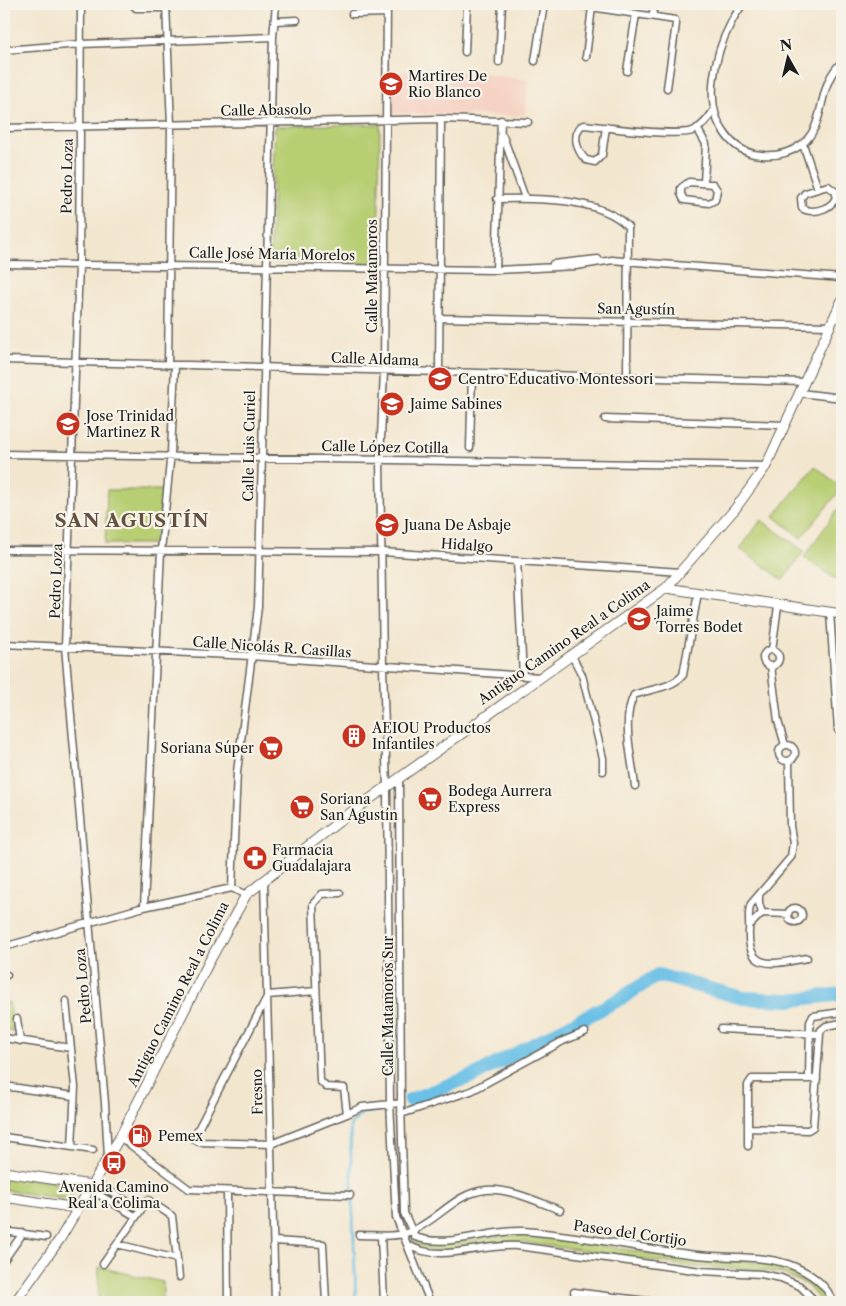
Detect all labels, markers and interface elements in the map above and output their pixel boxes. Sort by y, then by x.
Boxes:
north arrow [764,32,814,82]
text: N [779,35,793,55]
place label: Martires De Rio Blanco [408,67,487,101]
school or university icon: Martires De Rio Blanco [378,71,404,97]
street label: Calle Abasolo [220,100,312,120]
street label: Pedro Loza [57,137,77,214]
street label: Calle Matamoros [363,219,381,333]
street label: Calle José María Morelos [189,244,355,264]
street label: San Agustín [597,299,675,319]
street label: Calle Aldama [331,348,420,370]
school or university icon: Centro Educativo Montessori [427,366,453,392]
place label: Centro Educativo Montessori [458,370,653,388]
street label: Calle Luis Curiel [239,390,259,502]
school or university icon: Jaime Sabines [379,391,405,417]
place label: Jaime Sabines [408,395,502,413]
place label: Jose Trinidad Martinez R [84,407,174,441]
school or university icon: Jose Trinidad Martinez R [55,411,81,437]
street label: Calle López Cotilla [321,437,450,457]
district label: SAN AGUSTÍN [55,509,209,532]
school or university icon: Juana De Asbaje [374,512,400,538]
place label: Juana De Asbaje [402,516,511,534]
street label: Hidalgo [440,534,494,556]
street label: Pedro Loza [46,542,66,619]
street label: Antiguo Camino Real a Colima [474,575,654,709]
place label: Jaime Torres Bodet [654,602,743,636]
school or university icon: Jaime Torres Bodet [626,606,652,632]
street label: Calle Nicolás R. Casillas [192,632,352,662]
place label: AEIOU Productos Infantiles [371,719,491,753]
building icon: AEIOU Productos Infantiles [341,723,367,749]
supermarket icon: Soriana Súper [258,735,284,761]
place label: Soriana Súper [161,739,254,757]
place label: Bodega Aurrera Express [448,782,553,816]
supermarket icon: Bodega Aurrera Express [417,786,443,812]
place label: Soriana San Agustín [320,790,398,824]
supermarket icon: Soriana San Agustín [289,794,315,820]
place label: Farmacia Guadalajara [272,841,352,875]
pharmacy icon: Farmacia Guadalajara [242,845,268,871]
street label: Antiguo Camino Real a Colima [123,898,233,1091]
street label: Calle Matamoros Sur [379,936,397,1076]
street label: Pedro Loza [71,947,95,1024]
street label: Fresno [248,1069,266,1115]
fuel station icon: Pemex [127,1123,153,1149]
place label: Pemex [158,1127,204,1145]
bus stop icon: Avenida Camino Real a Colima [101,1150,127,1176]
place label: Avenida Camino Real a Colima [58,1178,169,1212]
street label: Paseo del Cortijo [572,1216,688,1250]

